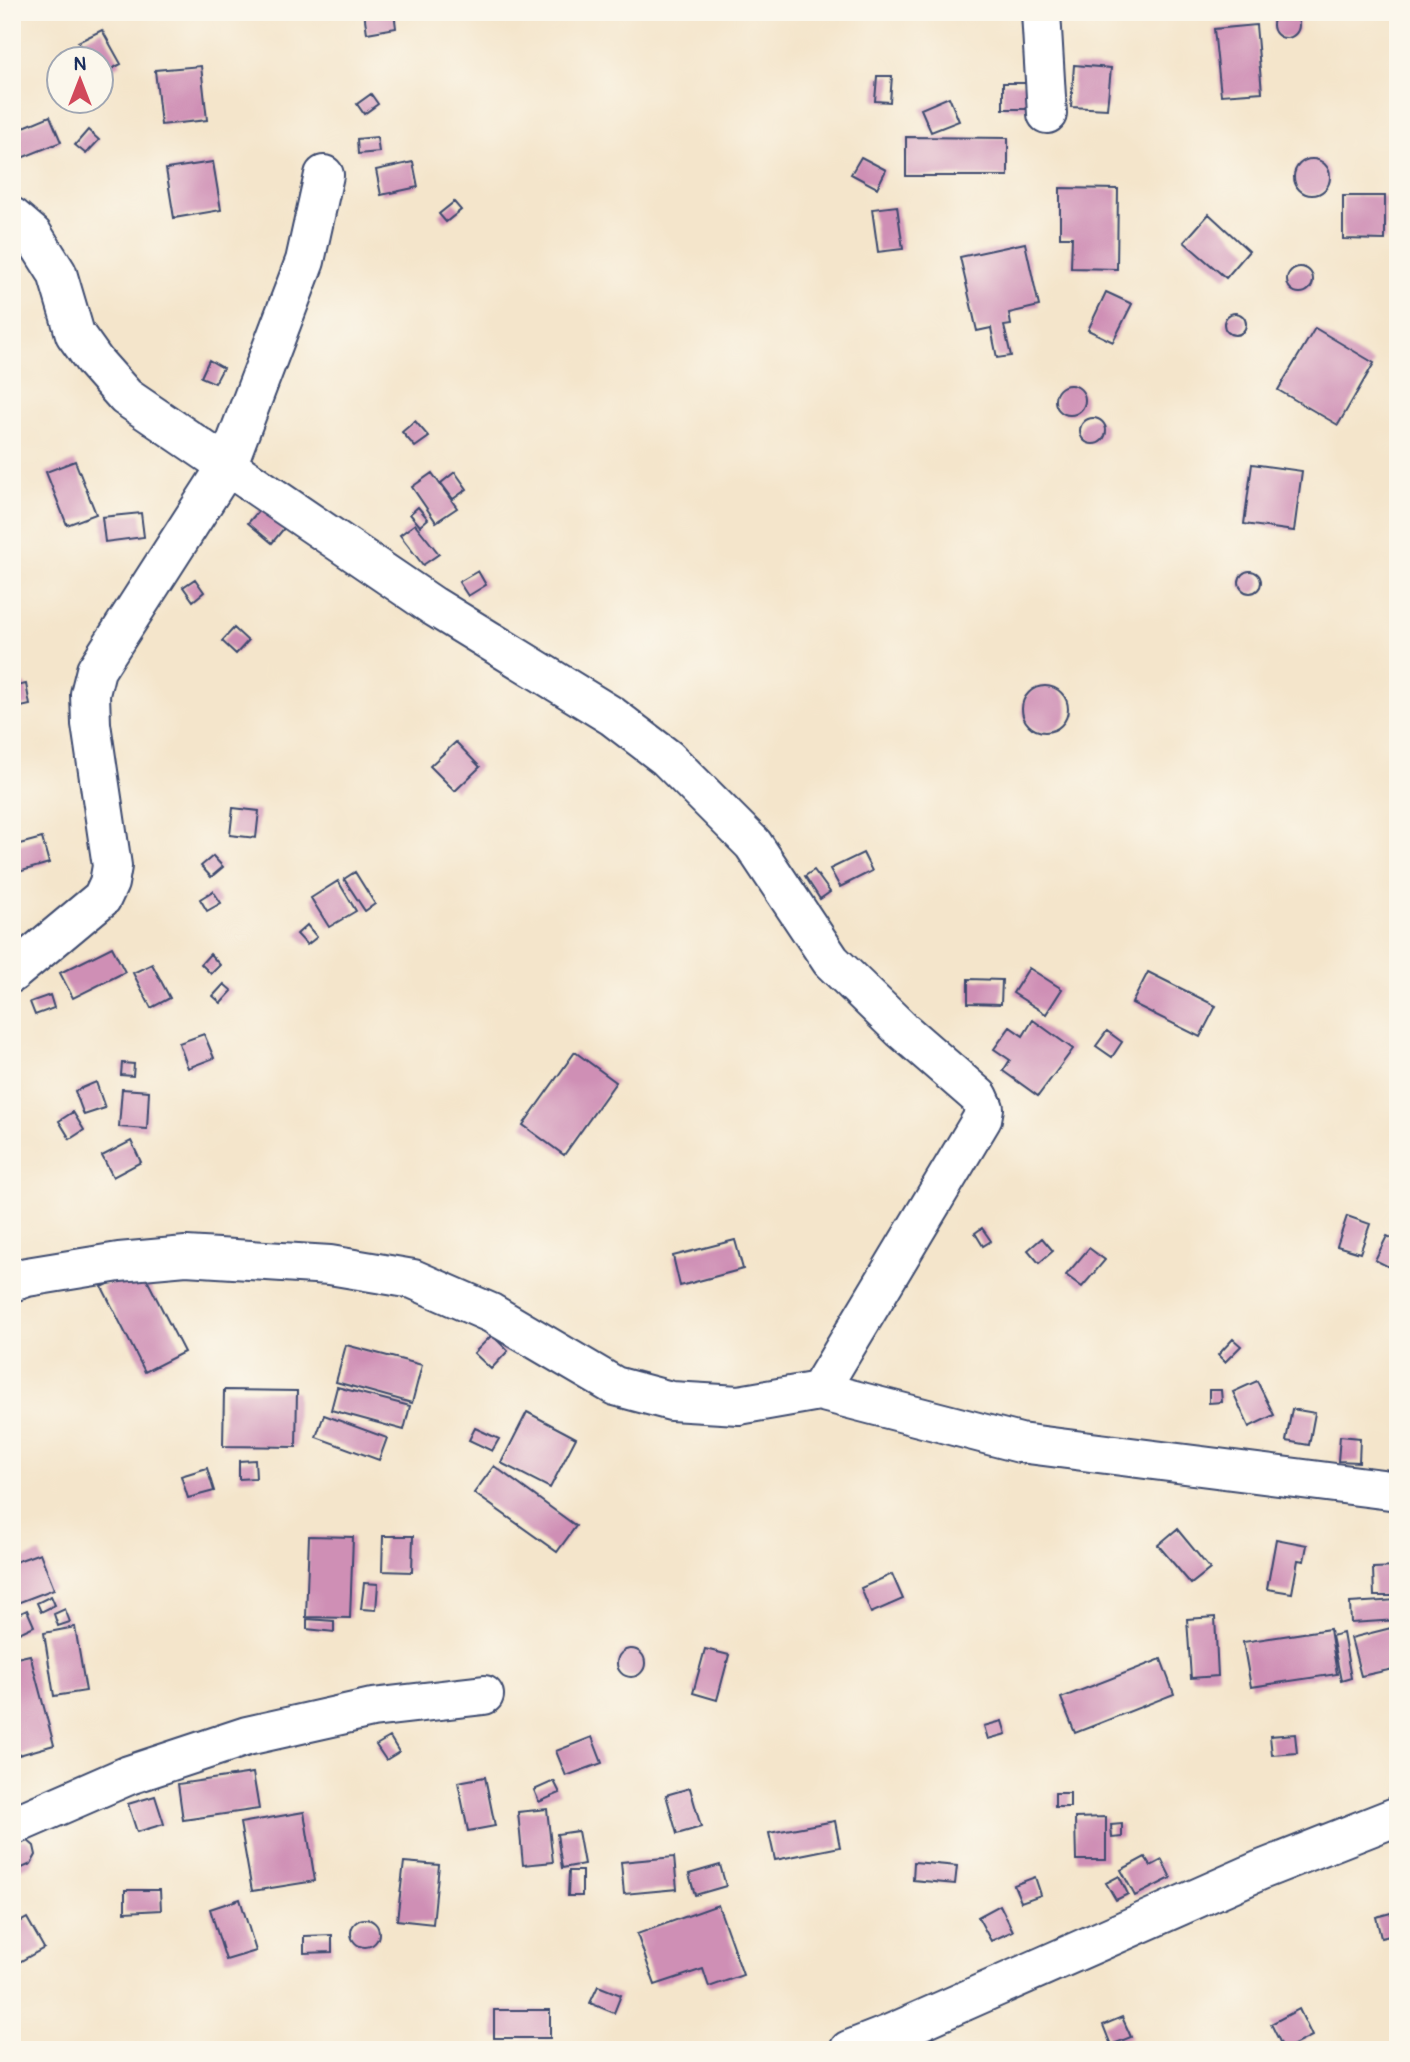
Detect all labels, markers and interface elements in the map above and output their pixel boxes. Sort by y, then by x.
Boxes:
north arrow [46,46,116,116]
text: N [74,52,87,76]

